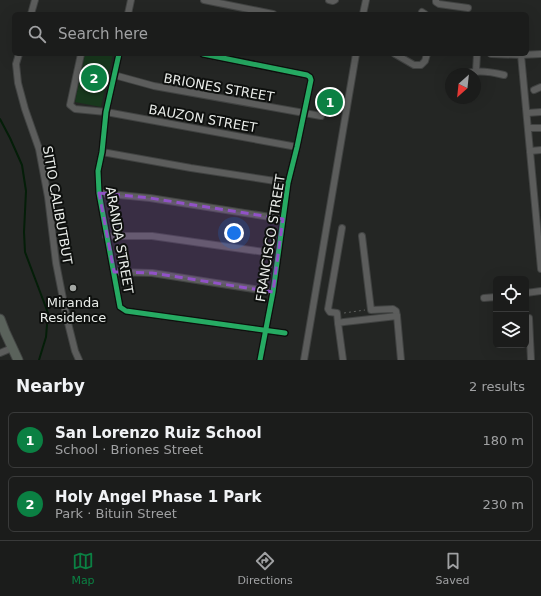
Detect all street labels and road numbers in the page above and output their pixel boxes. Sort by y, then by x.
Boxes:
street label: BRIONES STREET [162,70,275,105]
street label: BAUZON STREET [148,102,258,135]
street label: SITIO CALIBUTBUT [40,145,75,266]
street label: FRANCISCO STREET [253,173,288,303]
street label: ARANDA STREET [103,185,136,295]

